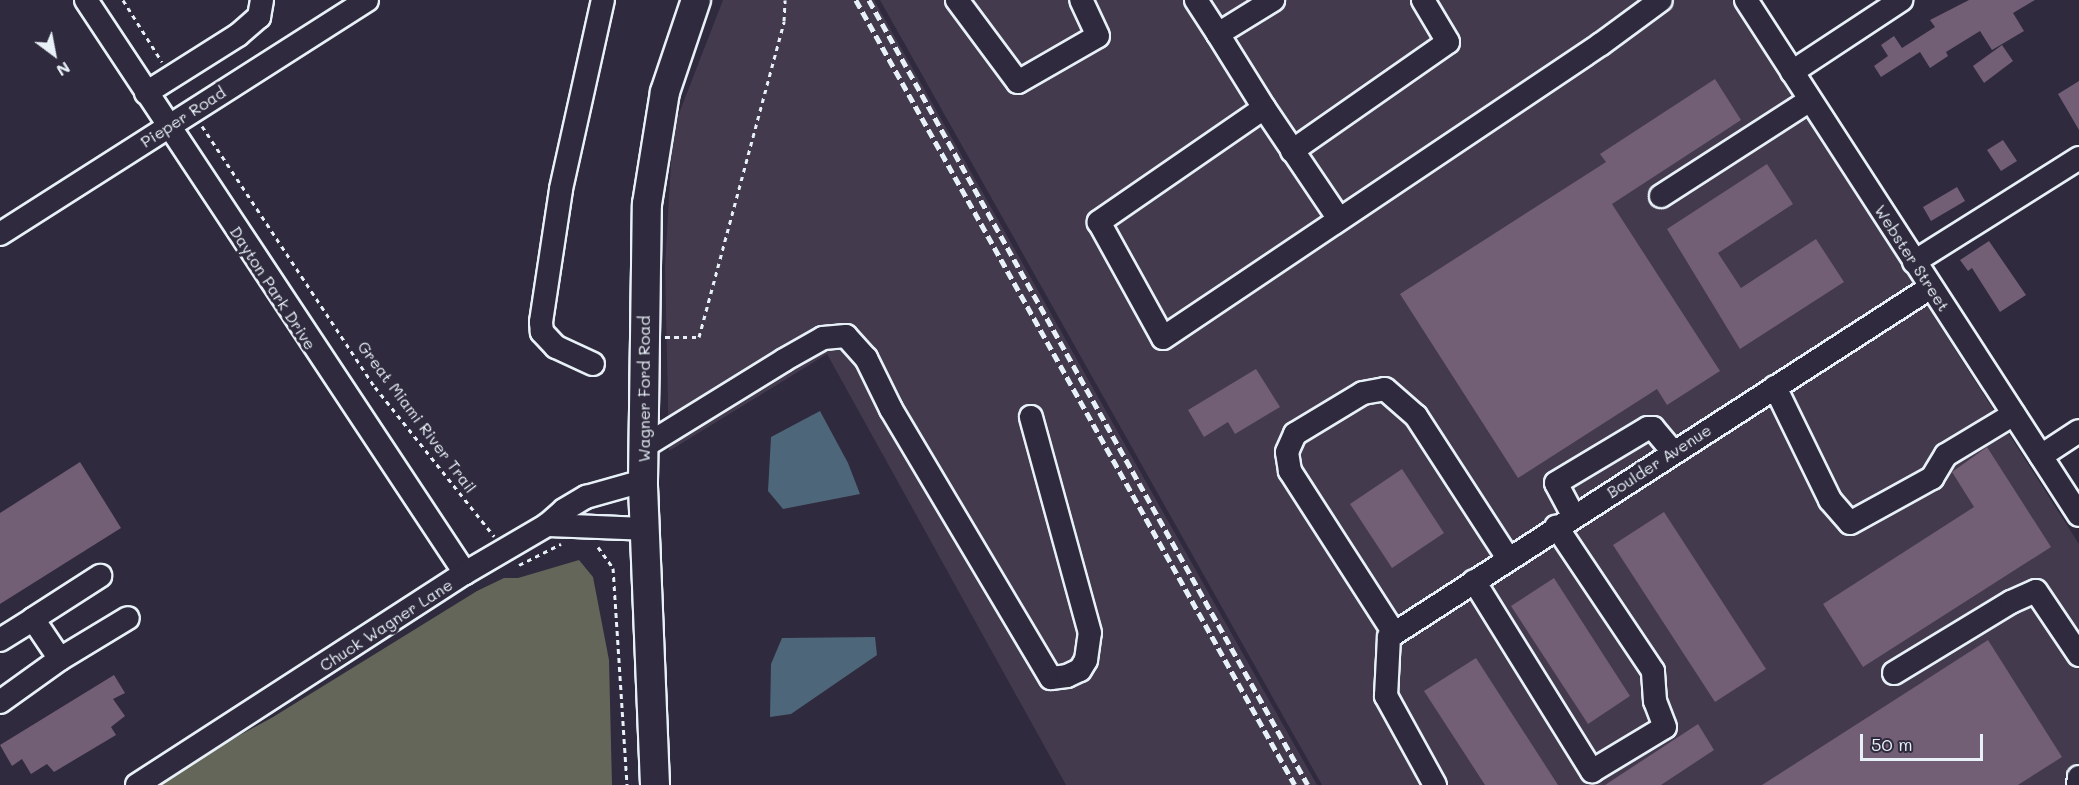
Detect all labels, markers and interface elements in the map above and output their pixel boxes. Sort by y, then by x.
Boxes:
north arrow [24,24,84,84]
text: N [53,58,75,82]
street label: Pieper Road [137,82,229,152]
street label: Webster Street [1870,201,1954,315]
street label: Dayton Park Drive [226,223,320,353]
street label: Wagner Ford Road [634,316,654,462]
street label: Great Miami River Trail [354,337,480,497]
street label: Boulder Avenue [1603,420,1715,502]
street label: Chuck Wagner Lane [316,575,456,675]
scale bar [1863,722,1986,760]
text: 50 m [1871,732,1913,756]

